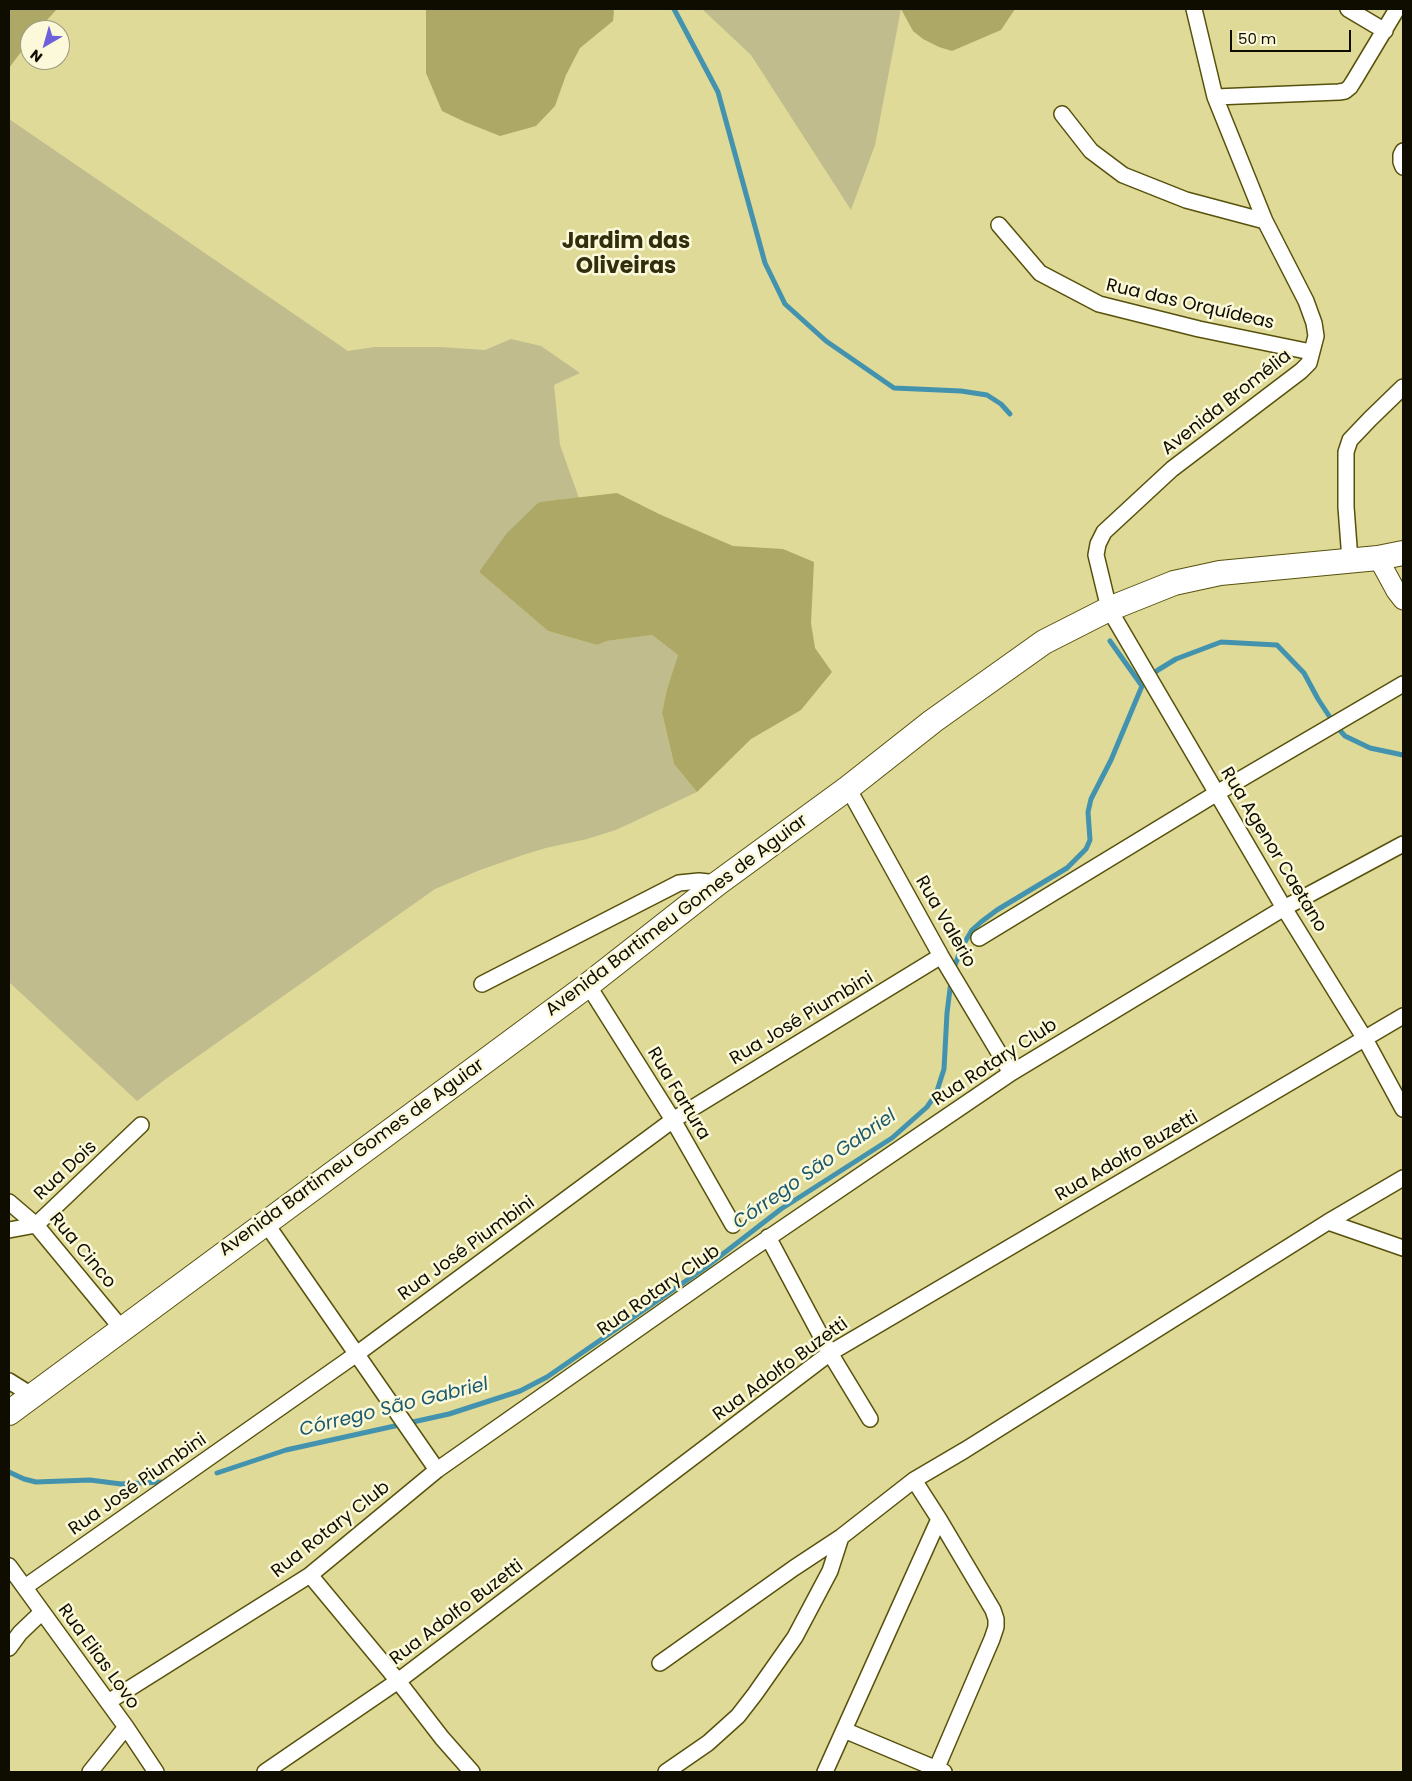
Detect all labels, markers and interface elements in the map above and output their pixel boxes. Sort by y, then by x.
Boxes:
north arrow [20,20,70,70]
scale bar [1232,20,1353,52]
text: 50 m [1238,28,1276,49]
text: N [26,45,47,67]
district label: Jardim das Oliveiras [562,229,690,280]
street label: Rua das Orquídeas [1104,275,1276,335]
street label: Avenida Bromélia [1158,346,1296,460]
street label: Rua Agenor Caetano [1215,764,1331,936]
street label: Avenida Bartimeu Gomes de Aguiar [542,810,812,1022]
street label: Rua Valerio [910,872,980,972]
street label: Rua José Piumbini [726,968,878,1070]
street label: Rua Rotary Club [929,1015,1061,1111]
street label: Rua Fartura [642,1044,714,1144]
street label: Avenida Bartimeu Gomes de Aguiar [215,1055,489,1261]
water label: Córrego São Gabriel [729,1105,901,1235]
street label: Rua Adolfo Buzetti [1052,1107,1202,1207]
street label: Rua Dois [30,1137,102,1205]
street label: Rua José Piumbini [395,1192,539,1306]
street label: Rua Cinco [44,1209,120,1293]
street label: Rua Rotary Club [594,1241,724,1341]
street label: Rua Adolfo Buzetti [709,1314,853,1426]
water label: Córrego São Gabriel [297,1373,491,1443]
street label: Rua José Piumbini [65,1429,211,1541]
street label: Rua Rotary Club [268,1477,394,1583]
street label: Rua Adolfo Buzetti [386,1556,528,1670]
street label: Rua Elias Lovo [53,1600,143,1714]

